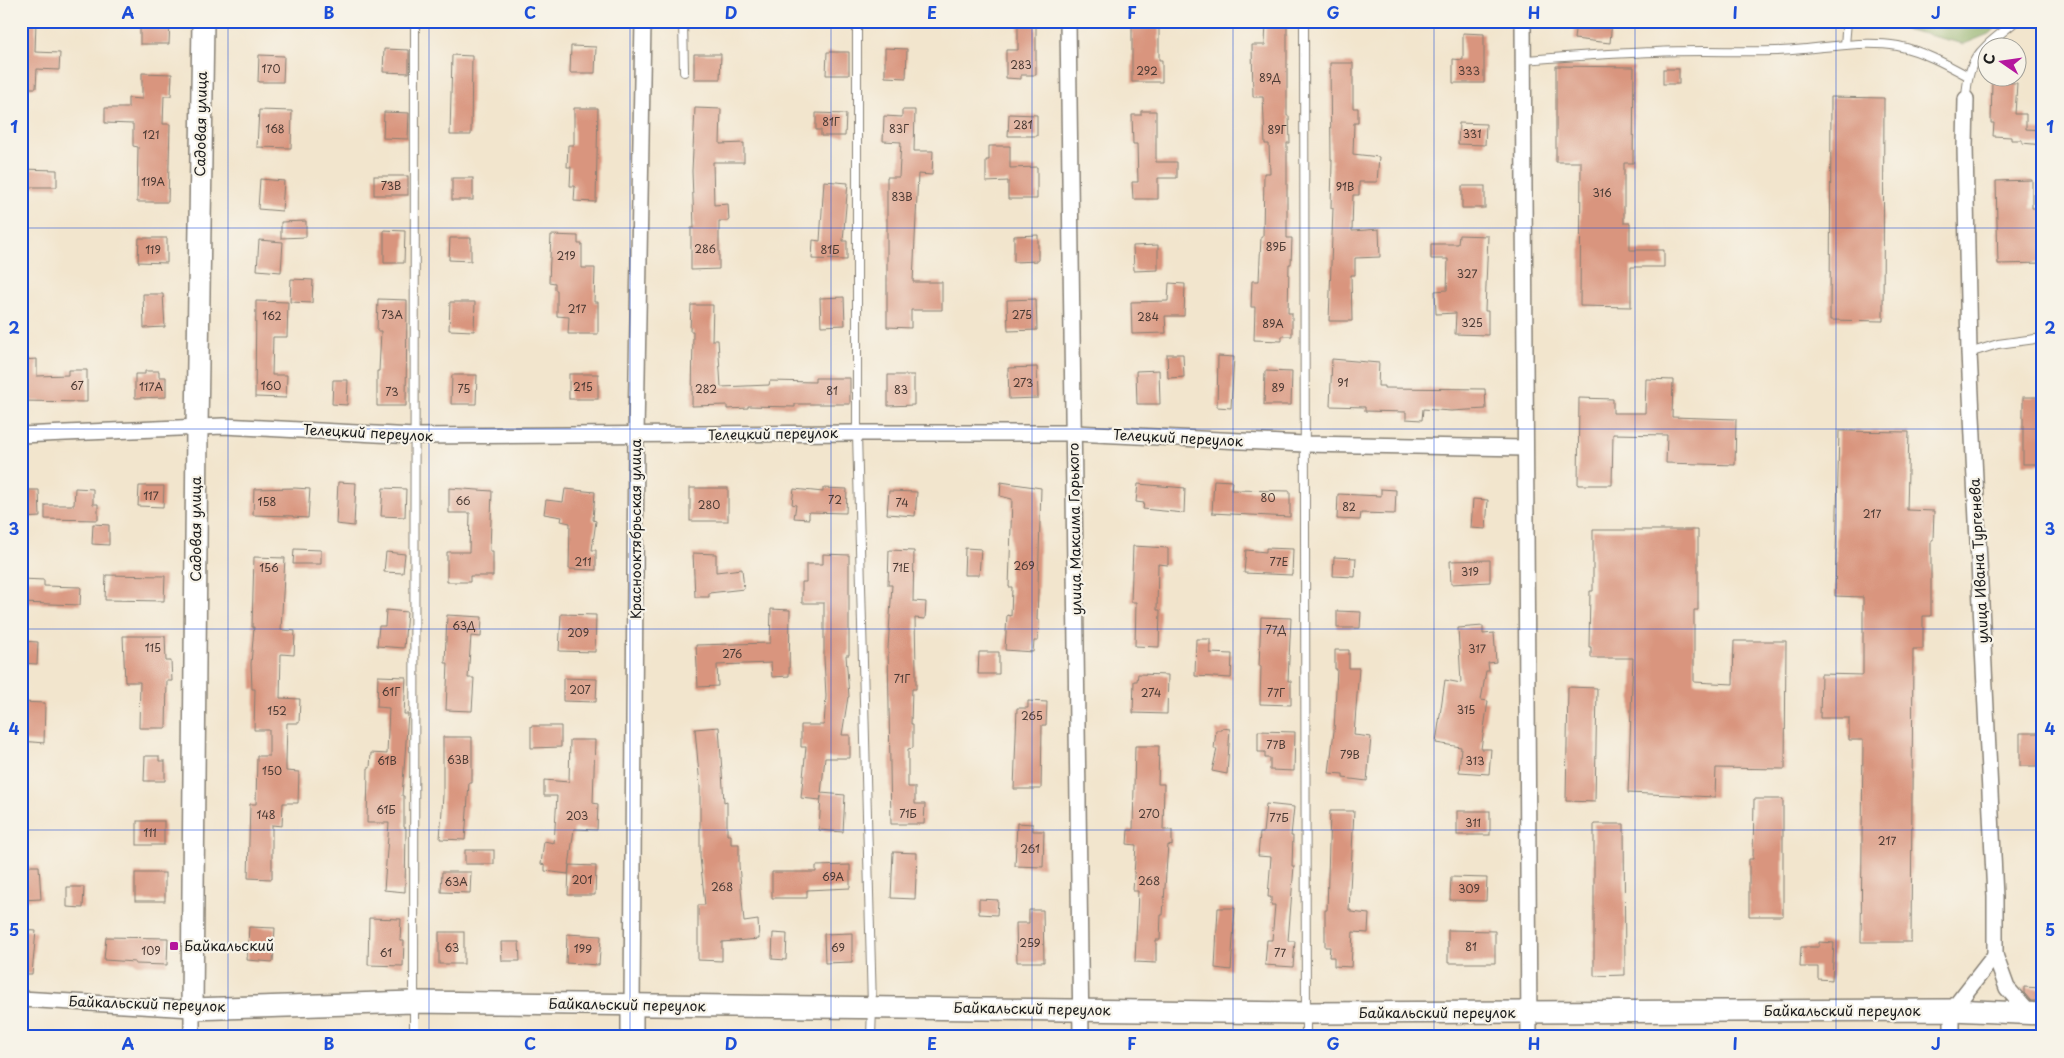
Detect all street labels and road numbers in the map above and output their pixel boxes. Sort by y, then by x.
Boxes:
street label: Садовая улица [189,71,212,177]
street label: Телецкий переулок [302,419,434,446]
street label: Телецкий переулок [708,422,839,445]
street label: Телецкий переулок [1112,424,1244,451]
street label: Краснооктябрьская улица [625,439,646,619]
street label: улица Максима Горького [1062,442,1087,616]
street label: Садовая улица [185,476,206,582]
street label: улица Ивана Тургенева [1964,478,1993,644]
street label: Байкальский переулок [68,990,227,1017]
street label: Байкальский переулок [548,993,706,1016]
street label: Байкальский переулок [953,997,1111,1020]
street label: Байкальский переулок [1763,1000,1921,1021]
street label: Байкальский переулок [1358,1002,1516,1023]

